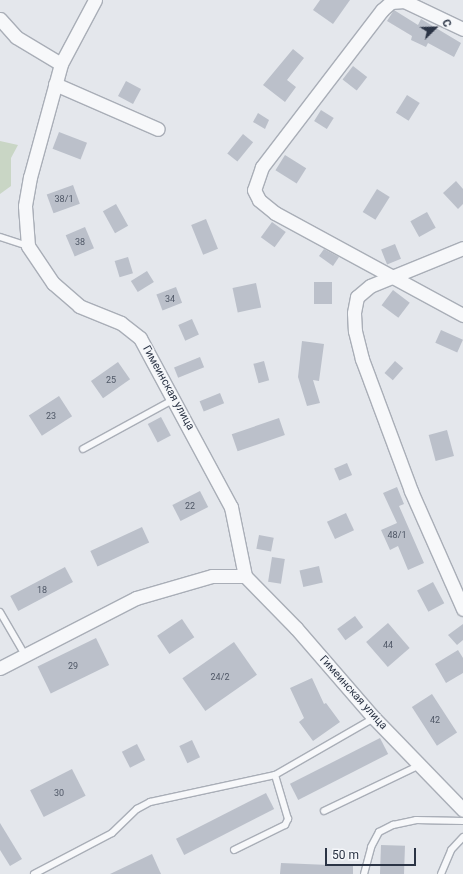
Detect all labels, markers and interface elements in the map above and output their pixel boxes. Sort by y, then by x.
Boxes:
north arrow [415,8,455,48]
text: С [439,17,454,29]
house number: 38/1 [55,194,73,204]
house number: 38 [75,237,85,247]
house number: 34 [165,294,175,304]
street label: Гимеинская улица [139,343,197,433]
house number: 25 [106,375,116,385]
house number: 23 [46,411,56,421]
house number: 22 [185,501,195,511]
house number: 48/1 [388,530,406,540]
house number: 18 [37,585,47,595]
house number: 44 [383,640,393,650]
street label: Гимеинская улица [316,653,390,733]
house number: 29 [68,661,78,671]
house number: 24/2 [211,672,229,682]
house number: 42 [430,715,440,725]
house number: 30 [54,788,64,798]
scale bar [327,840,418,866]
text: 50 m [332,848,359,862]

